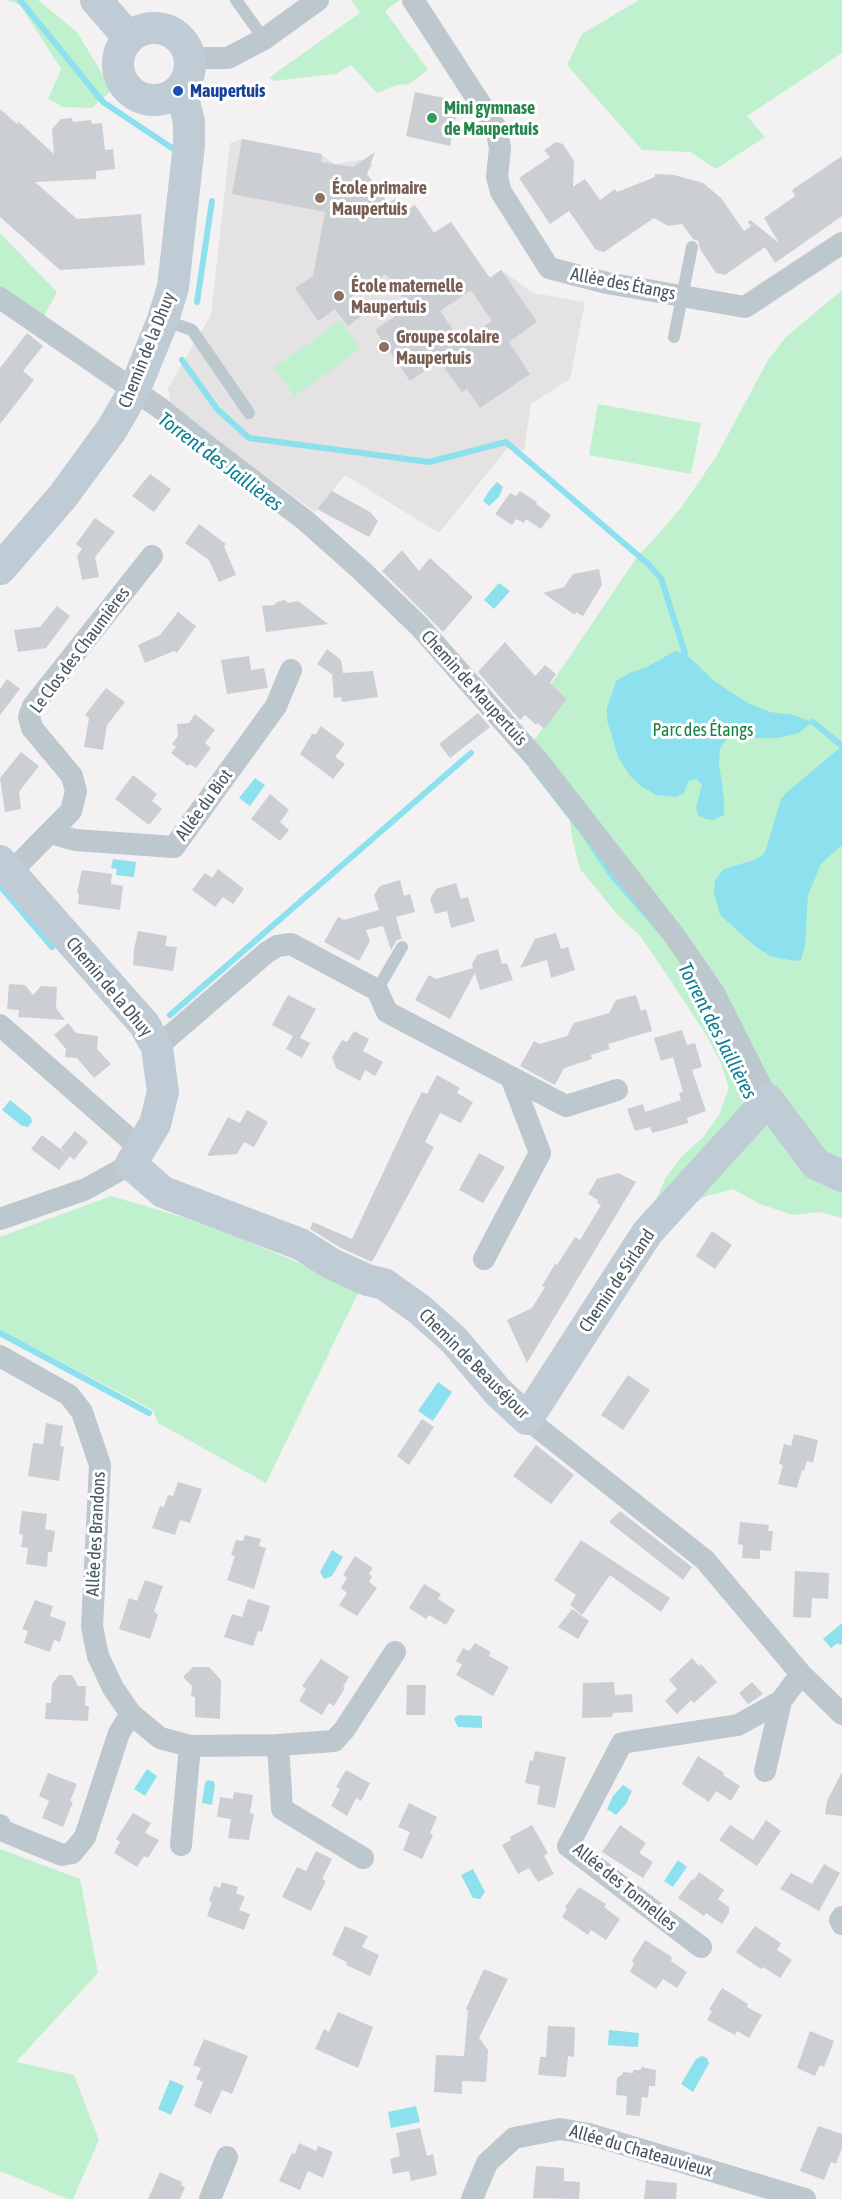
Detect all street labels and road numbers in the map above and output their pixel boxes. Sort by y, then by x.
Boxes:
street label: Allée des Étangs [569,263,677,305]
street label: Chemin de la Dhuy [114,289,180,411]
street label: Le Clos des Chaumières [26,583,134,717]
street label: Chemin de Maupertuis [417,626,531,750]
street label: Allée du Biot [171,765,237,845]
street label: Chemin de la Dhuy [61,933,157,1041]
street label: Chemin de Sirland [575,1225,659,1337]
street label: Chemin de Beauséjour [414,1304,534,1424]
street label: Allée des Brandons [82,1471,110,1597]
street label: Allée des Tonnelles [569,1839,681,1935]
street label: Allée du Chateauvieux [567,2120,715,2182]

